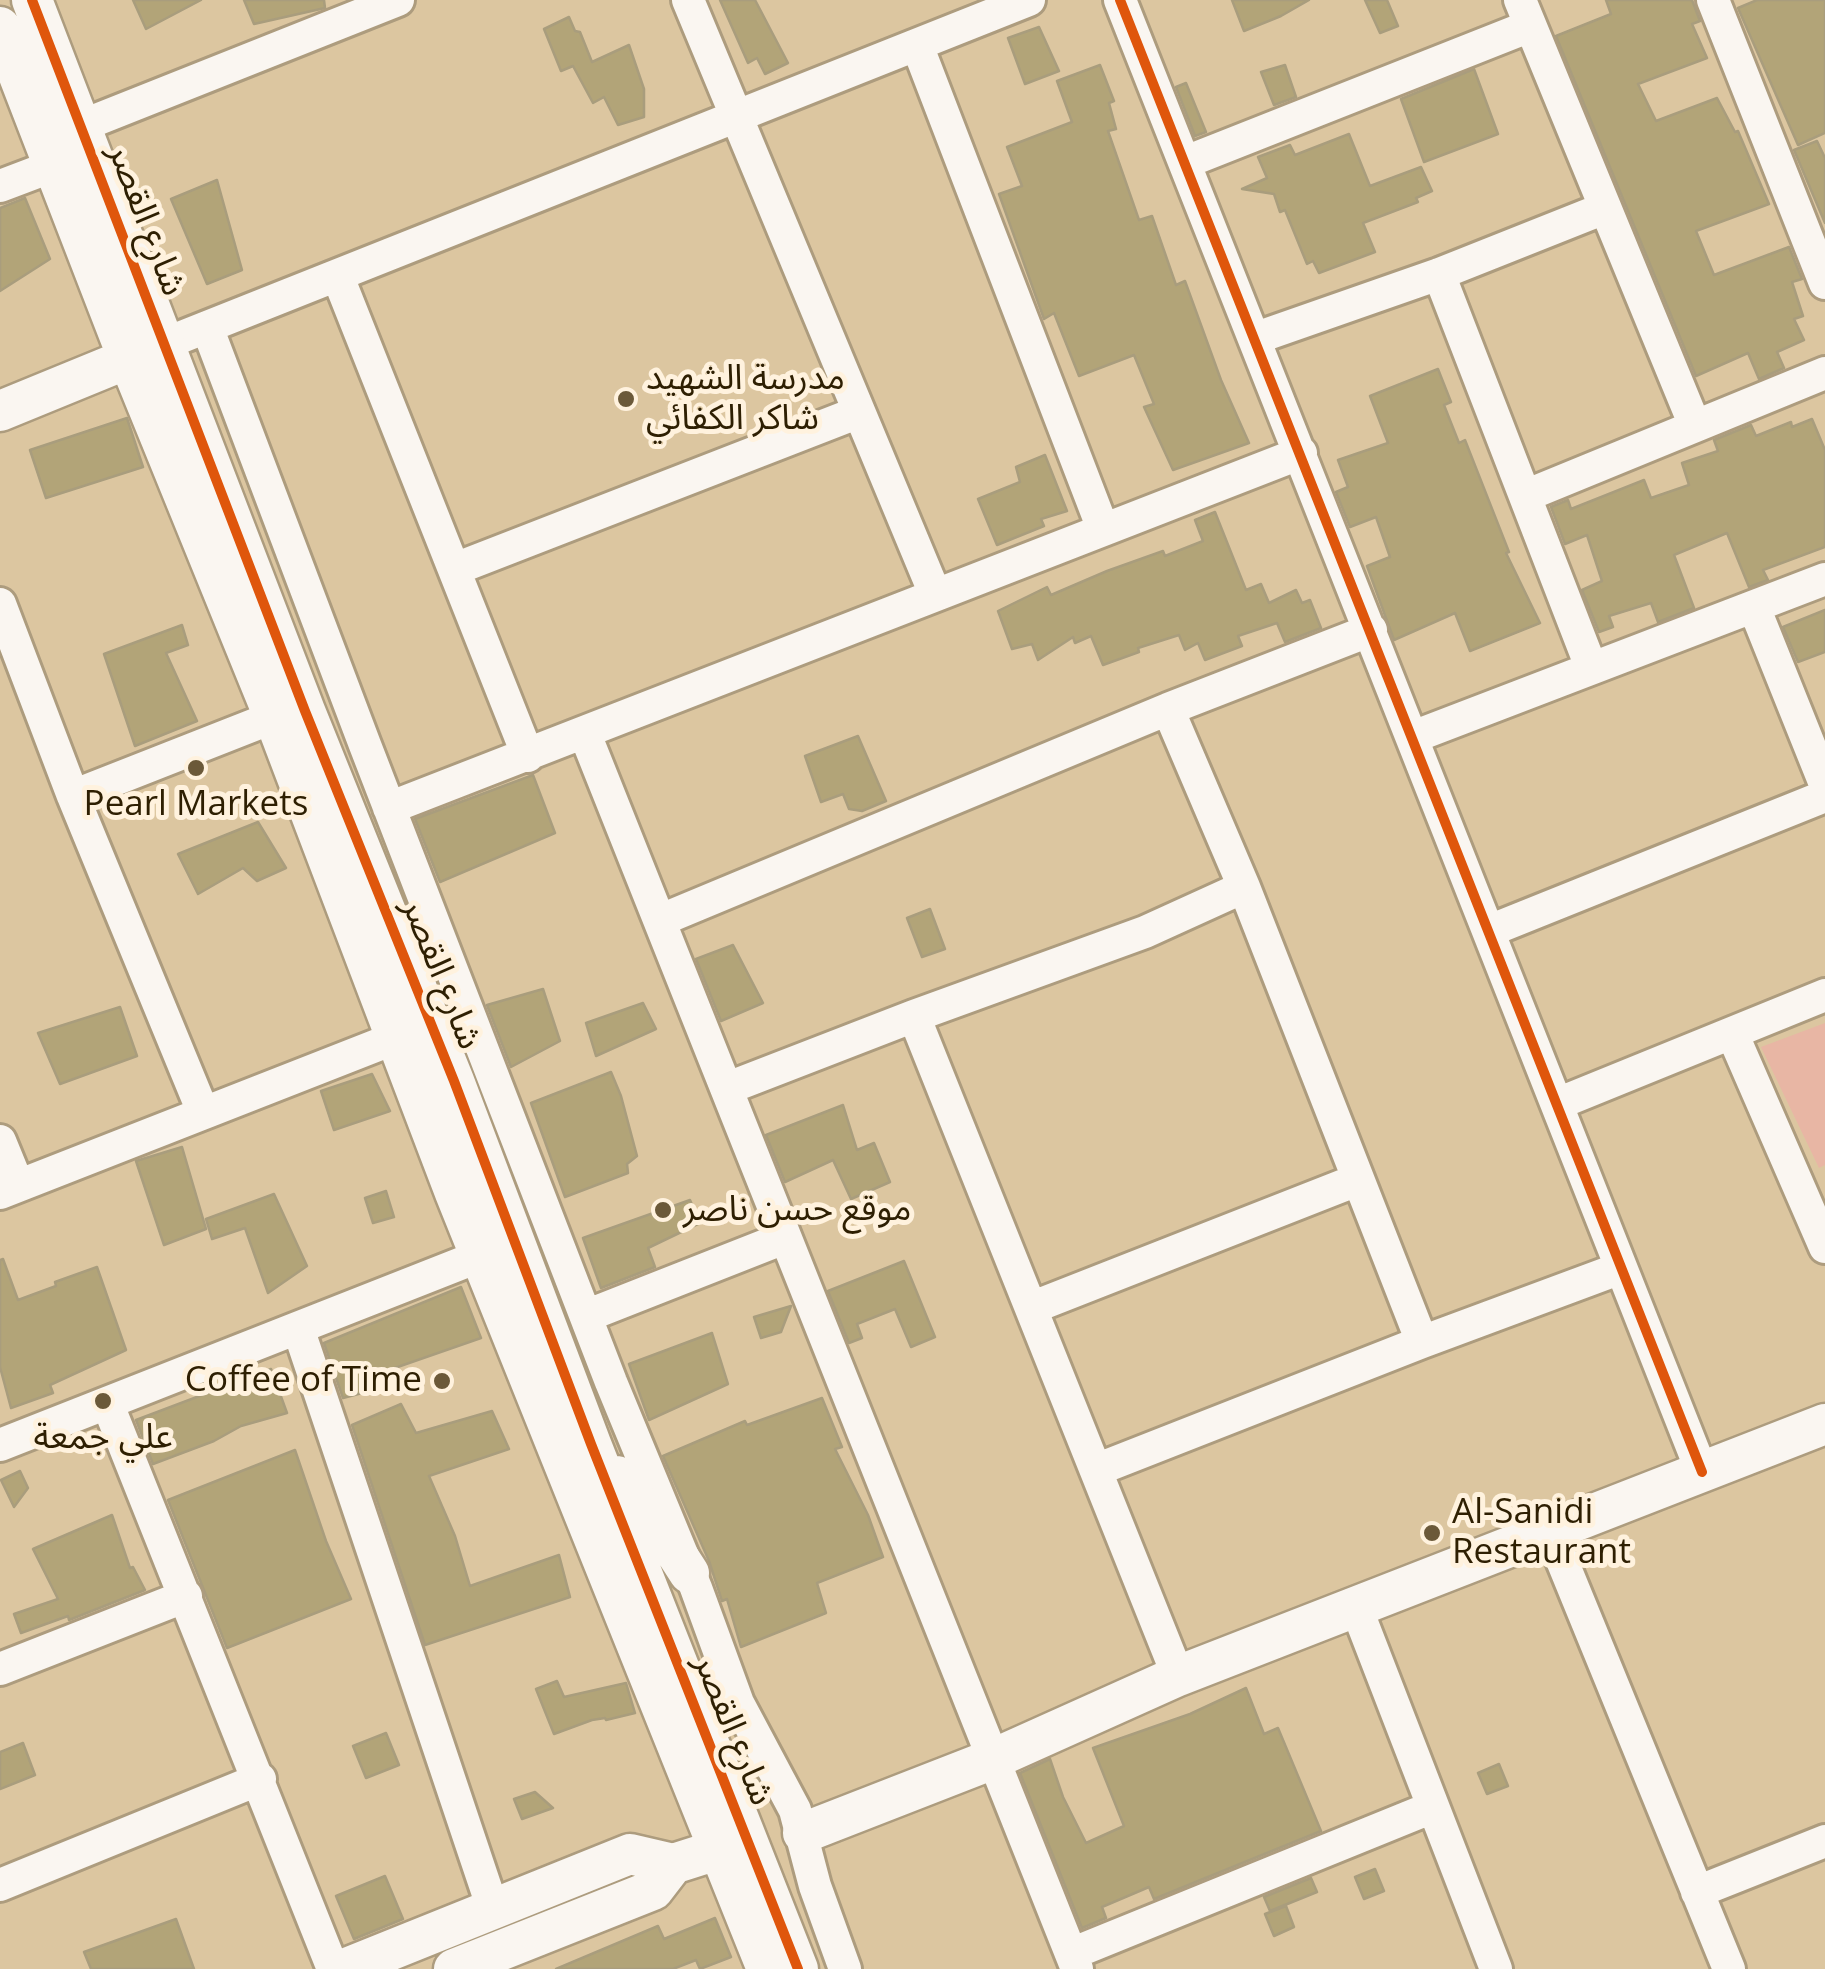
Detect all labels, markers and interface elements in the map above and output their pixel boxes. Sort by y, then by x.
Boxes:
street label: شارع القصر [98,138,194,302]
place label: مدرسة الشهيد شاكر الكفائي [646,358,845,440]
marker: مدرسة الشهيد شاكر الكفائي [615,388,637,410]
marker: Pearl Markets [185,757,207,779]
place label: Pearl Markets [84,784,308,826]
street label: شارع القصر [392,892,490,1056]
place label: موقع حسن ناصر [683,1189,911,1231]
marker: موقع حسن ناصر [652,1199,674,1221]
place label: Coffee of Time [185,1360,422,1402]
marker: Coffee of Time [431,1370,453,1392]
marker: علي جمعة [92,1390,114,1412]
place label: علي جمعة [33,1417,173,1459]
place label: Al-Sanidi Restaurant [1452,1492,1631,1574]
marker: Al-Sanidi Restaurant [1421,1522,1443,1544]
street label: شارع القصر [684,1648,782,1812]

